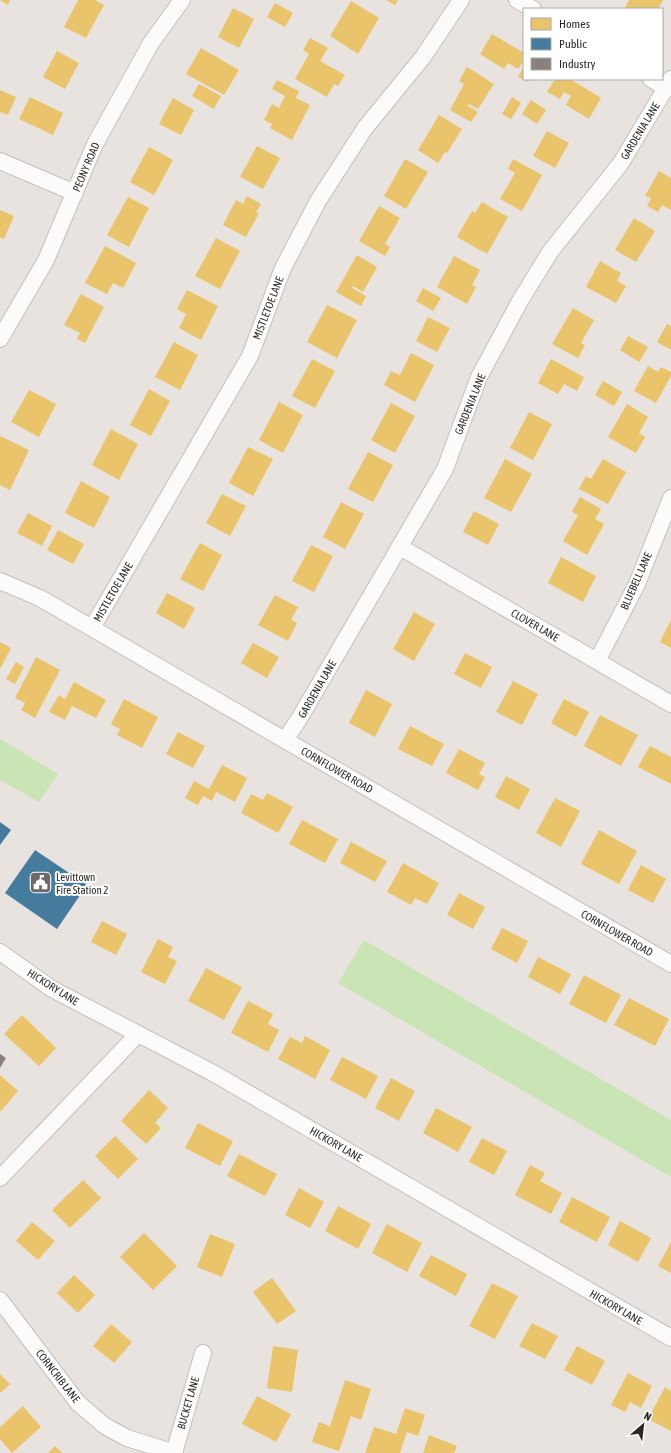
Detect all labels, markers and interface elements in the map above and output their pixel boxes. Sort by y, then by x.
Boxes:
legend [523,8,663,80]
text: Homes [559,17,590,31]
text: Public [559,37,587,51]
text: Industry [559,57,596,71]
street label: GARDENIA LANE [618,100,662,162]
street label: PEONY ROAD [70,140,102,194]
street label: MISTLETOE LANE [250,274,286,341]
street label: GARDENIA LANE [452,372,488,436]
street label: BLUEBELL LANE [618,550,654,611]
street label: MISTLETOE LANE [91,560,135,624]
street label: CLOVER LANE [509,606,561,644]
street label: GARDENIA LANE [296,658,338,720]
street label: CORNFLOWER ROAD [299,745,375,795]
public building icon: Levittown Fire Station 2 [28,870,54,896]
place label: Levittown Fire Station 2 [56,871,109,896]
street label: CORNFLOWER ROAD [579,908,655,958]
street label: HICKORY LANE [25,966,81,1008]
street label: HICKORY LANE [308,1124,364,1164]
street label: HICKORY LANE [588,1287,644,1327]
street label: CORNCRIB LANE [34,1347,83,1405]
street label: BUCKET LANE [175,1375,201,1431]
north arrow [623,1405,663,1445]
text: N [642,1409,653,1423]

